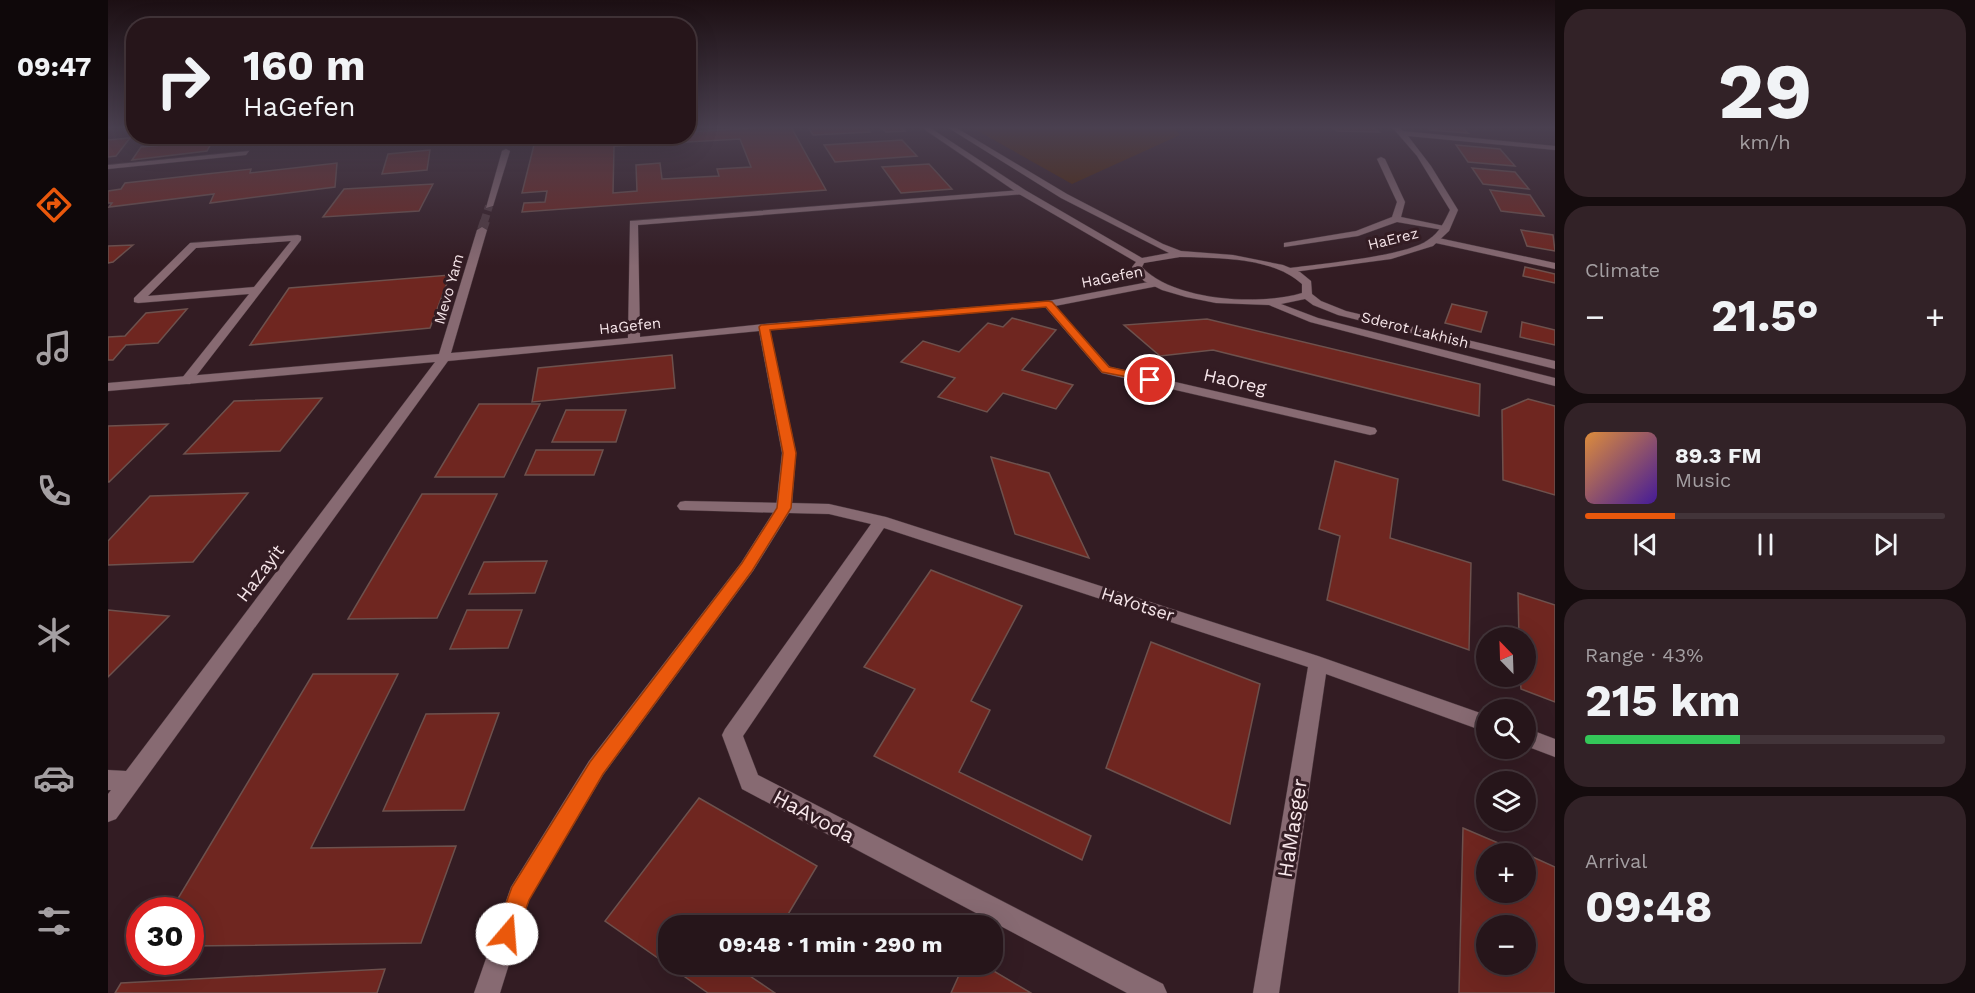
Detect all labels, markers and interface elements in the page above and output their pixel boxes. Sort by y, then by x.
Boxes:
text: 160 m [243,41,366,90]
icon: right [144,42,222,120]
text: 29 [1718,45,1812,137]
text: 09:47 [17,51,91,83]
text: HaGefen [243,91,355,123]
text: km/h [1739,130,1791,154]
icon: directions [33,184,75,226]
street label: HaErez [1366,224,1420,254]
street label: Mevo Yam [430,252,468,326]
text: Climate [1585,258,1660,282]
street label: HaGefen [1080,262,1144,292]
text: 21.5° [1711,289,1819,342]
text: − [1585,297,1605,336]
text: + [1925,297,1945,336]
street label: Sderot Lakhish [1359,308,1471,352]
street label: HaGefen [598,314,662,338]
icon: music [33,327,75,369]
pin [1124,354,1175,405]
icon: arrive [1133,363,1166,396]
street label: HaOreg [1202,364,1269,398]
text: 89.3 FM [1675,443,1761,468]
text: Music [1675,468,1731,492]
icon: phone [33,470,75,512]
icon: previous [1629,528,1662,561]
icon: pause [1749,528,1782,561]
icon: next [1869,528,1902,561]
street label: HaZayit [232,540,288,606]
street label: HaYotser [1099,582,1177,626]
icon: climate [33,614,75,656]
north arrow [1476,627,1536,687]
map controls [1476,627,1536,975]
text: Range · 43% [1585,643,1703,667]
text: 215 km [1585,674,1741,727]
button: search [1476,699,1536,759]
icon: car [33,757,75,799]
button: layers [1476,771,1536,831]
street label: HaMasger [1272,776,1312,879]
street label: HaAvoda [769,784,859,848]
button: + [1476,843,1536,903]
text: Arrival [1585,849,1647,873]
text: 09:48 [1585,880,1713,933]
speed limit sign: 30 [126,897,204,975]
icon: filters [33,900,75,942]
position arrow [475,902,539,966]
button: − [1476,915,1536,975]
text: 09:48 · 1 min · 290 m [719,932,942,957]

